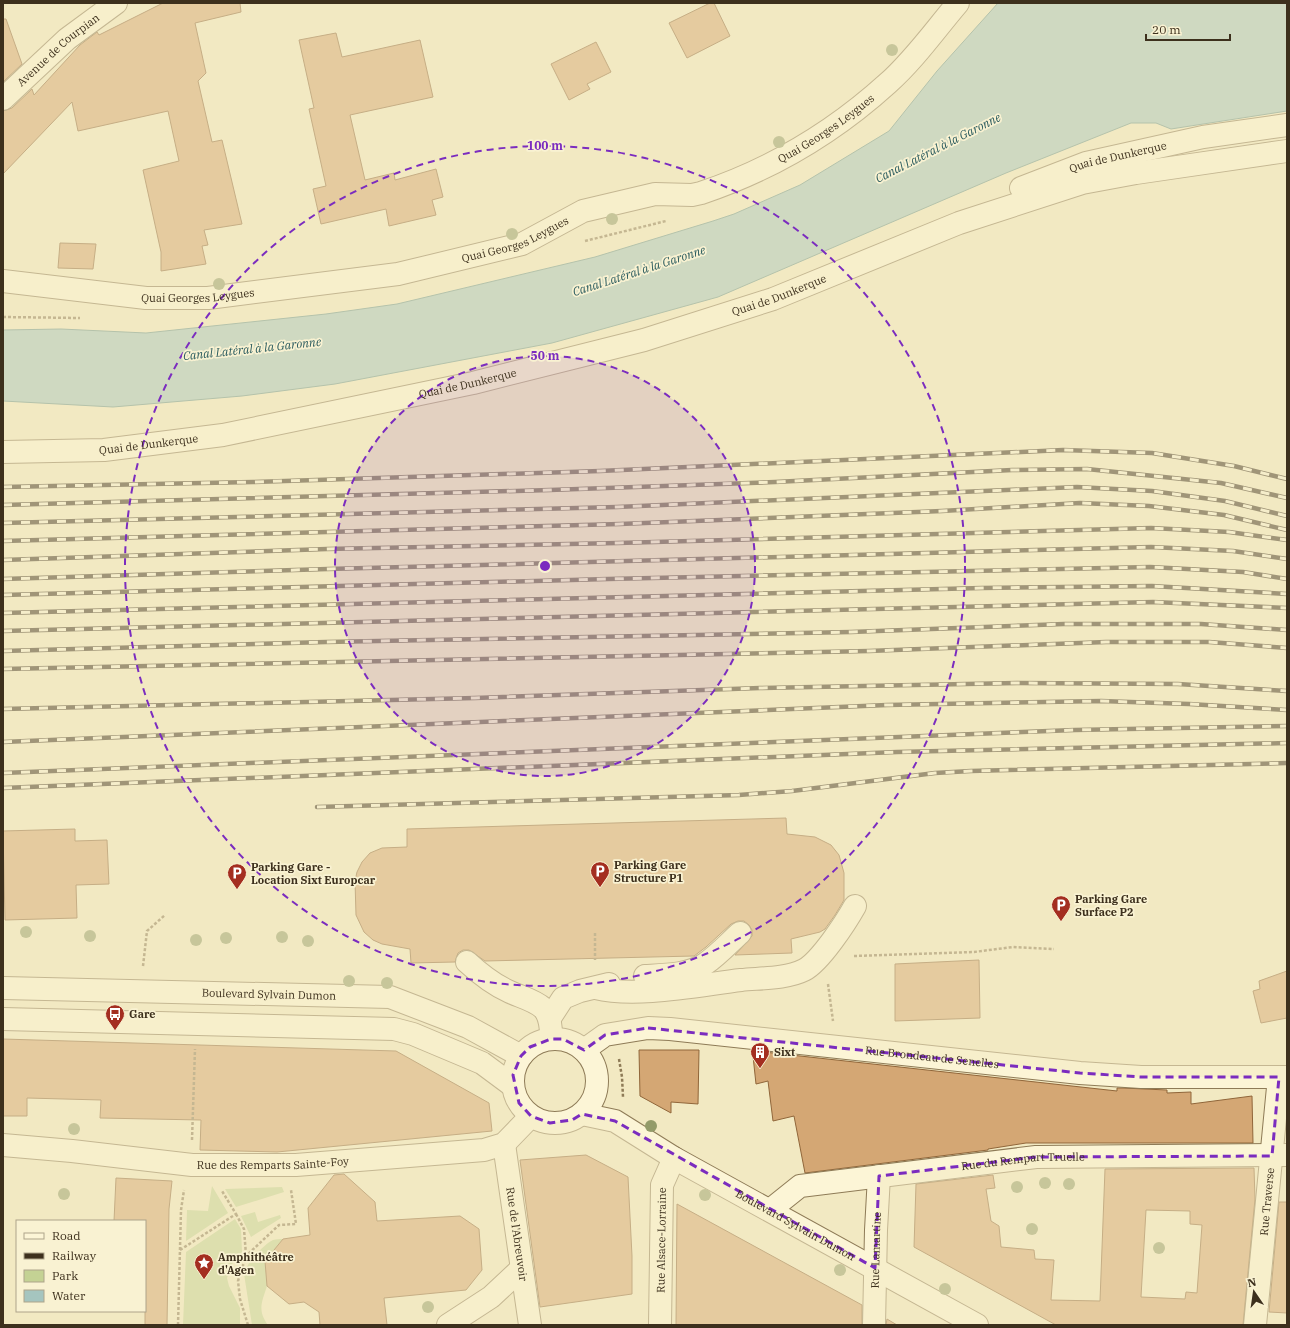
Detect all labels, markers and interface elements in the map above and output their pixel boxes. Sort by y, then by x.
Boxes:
street label: Avenue de Courpian [14,11,102,89]
scale bar [1146,16,1230,42]
text: 20 m [1152,22,1181,37]
street label: Quai Georges Leygues [775,91,877,166]
water label: Canal Latéral à la Garonne [873,109,1004,186]
text: 100 m [527,138,563,153]
street label: Quai de Dunkerque [1067,138,1168,176]
street label: Quai Georges Leygues [460,213,571,265]
water label: Canal Latéral à la Garonne [571,242,708,299]
street label: Quai de Dunkerque [730,271,828,319]
street label: Quai Georges Leygues [140,285,255,305]
water label: Canal Latéral à la Garonne [182,334,322,363]
text: 50 m [531,348,560,363]
street label: Quai de Dunkerque [417,365,518,401]
street label: Quai de Dunkerque [99,431,199,457]
centre of rings [538,559,552,573]
place label: Parking Gare Structure P1 [614,858,686,885]
place label: Parking Gare - Location Sixt Europcar [251,860,376,887]
parking icon: Parking Gare Structure P1 [589,860,611,888]
parking icon: Parking Gare - Location Sixt Europcar [226,862,248,890]
place label: Parking Gare Surface P2 [1075,892,1147,919]
parking icon: Parking Gare Surface P2 [1050,894,1072,922]
street label: Boulevard Sylvain Dumon [202,986,336,1003]
bus stop icon: Gare [104,1003,126,1031]
place label: Gare [129,1007,156,1021]
building icon: Sixt [749,1041,771,1069]
street label: Rue Brondeau de Senelles [864,1043,1000,1071]
place label: Sixt [774,1045,795,1059]
street label: Rue du Rempart Truelle [961,1150,1085,1173]
street label: Rue des Remparts Sainte-Foy [197,1154,350,1172]
street label: Rue Traverse [1257,1167,1277,1236]
street label: Rue de l'Abreuvoir [503,1186,531,1282]
street label: Boulevard Sylvain Dumon [733,1186,858,1263]
street label: Rue Alsace-Lorraine [653,1187,669,1293]
street label: Rue Lamartine [868,1211,884,1289]
legend [16,1220,146,1312]
text: Road [52,1228,81,1243]
text: Railway [52,1248,97,1263]
place label: Amphithéâtre d'Agen [218,1250,294,1277]
place icon: Amphithéâtre d'Agen [193,1252,215,1280]
text: Park [52,1268,78,1283]
north arrow [1234,1272,1274,1312]
text: N [1246,1274,1258,1290]
text: Water [52,1288,86,1303]

